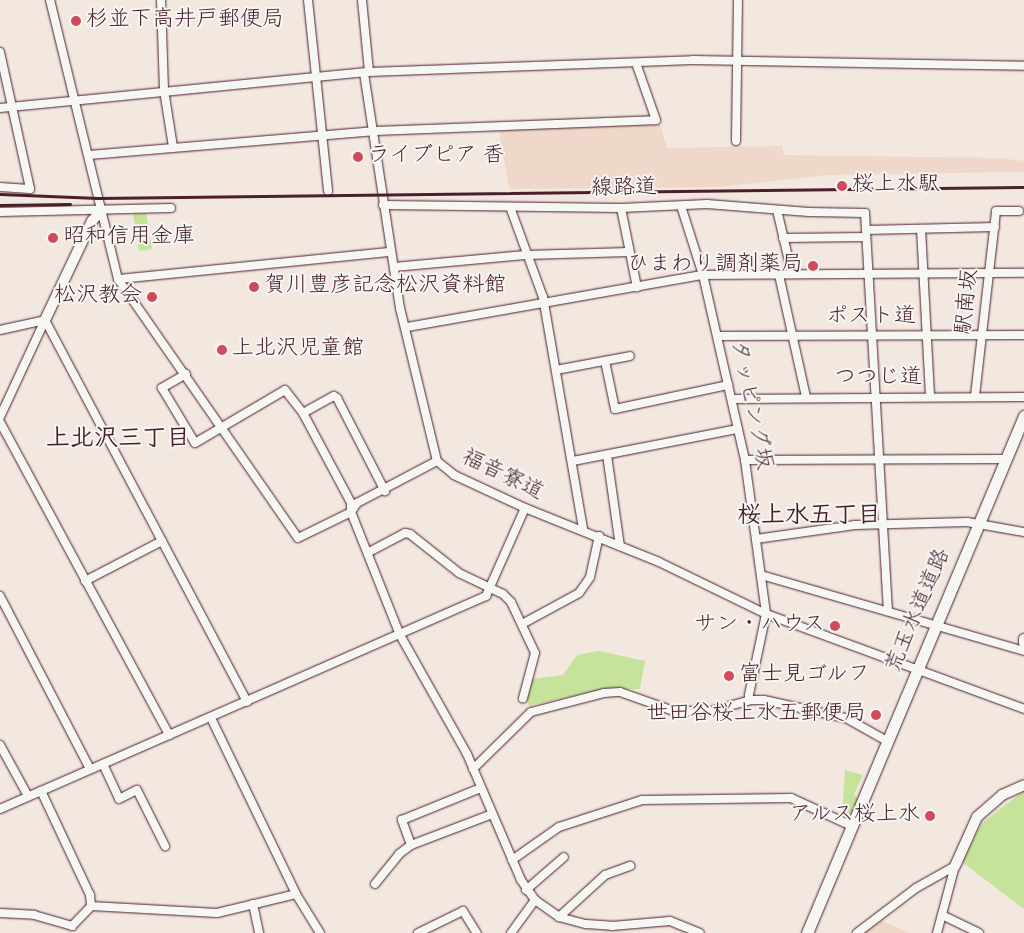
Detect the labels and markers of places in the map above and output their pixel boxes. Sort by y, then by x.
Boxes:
place label: 杉並下高井戸郵便局 [86,8,284,34]
marker: 杉並下高井戸郵便局 [70,15,82,27]
place label: ライブピア 香 [368,144,505,170]
marker: ライブピア 香 [352,151,364,163]
place label: 桜上水駅 [852,173,940,199]
marker: 桜上水駅 [836,180,848,192]
place label: 昭和信用金庫 [63,225,195,251]
marker: 昭和信用金庫 [47,232,59,244]
place label: ひまわり調剤薬局 [627,253,803,279]
marker: ひまわり調剤薬局 [807,260,819,272]
place label: 賀川豊彦記念松沢資料館 [264,274,506,300]
marker: 賀川豊彦記念松沢資料館 [248,281,260,293]
place label: 松沢教会 [54,284,142,310]
marker: 松沢教会 [146,291,158,303]
place label: 上北沢児童館 [232,337,364,363]
marker: 上北沢児童館 [216,344,228,356]
place label: サン・ハウス [693,613,825,639]
marker: サン・ハウス [829,620,841,632]
place label: 富士見ゴルフ [739,663,871,689]
marker: 富士見ゴルフ [723,670,735,682]
place label: 世田谷桜上水五郵便局 [646,702,866,728]
marker: 世田谷桜上水五郵便局 [870,709,882,721]
place label: アルス桜上水 [788,803,920,829]
marker: アルス桜上水 [924,810,936,822]

